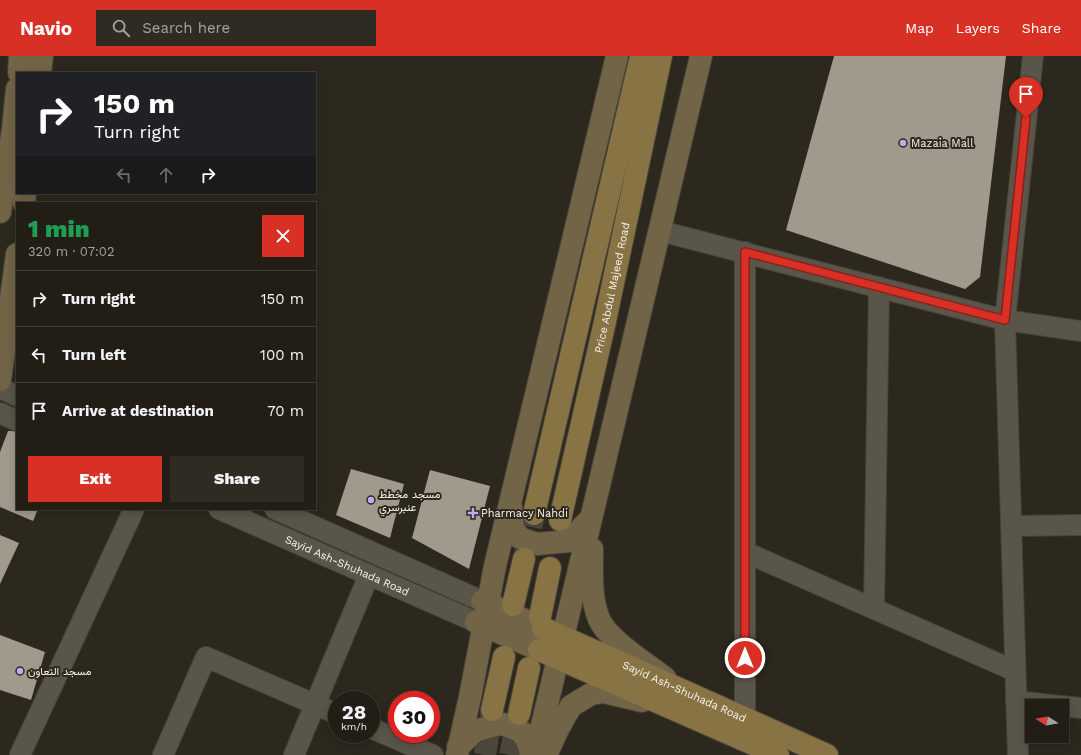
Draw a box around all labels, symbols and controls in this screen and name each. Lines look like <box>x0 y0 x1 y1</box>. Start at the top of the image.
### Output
search box <box>96 10 376 46</box>
text: Navio <box>20 17 72 40</box>
icon: search <box>110 17 132 39</box>
text: Search here <box>142 19 230 37</box>
text: Map <box>905 20 934 36</box>
text: Layers <box>956 20 1000 36</box>
text: Share <box>1022 20 1061 36</box>
pin <box>1009 77 1043 118</box>
icon: arrive <box>1015 83 1037 105</box>
text: 150 m <box>94 87 175 120</box>
icon: right <box>28 88 80 140</box>
text: Turn right <box>94 121 180 142</box>
place label: Mazaia Mall <box>911 137 974 150</box>
marker: Mazaia Mall <box>898 138 908 148</box>
icon: left <box>113 164 135 186</box>
icon: ahead <box>155 164 177 186</box>
icon: right <box>197 164 219 186</box>
text: 1 min <box>28 215 90 243</box>
button: close <box>262 215 304 257</box>
street label: Price Abdul Majeed Road <box>592 221 632 354</box>
text: 320 m · 07:02 <box>28 244 115 259</box>
icon: right <box>28 288 50 310</box>
text: Turn right <box>62 290 135 308</box>
text: 150 m <box>261 290 304 308</box>
icon: left <box>28 344 50 366</box>
text: Turn left <box>62 346 126 364</box>
text: 100 m <box>260 346 304 364</box>
icon: arrive <box>28 400 50 422</box>
text: Arrive at destination <box>62 402 214 420</box>
text: 70 m <box>267 402 304 420</box>
button: Exit <box>28 456 162 502</box>
button: Share <box>170 456 304 502</box>
place label: مسجد مخطط عنبرسري <box>379 488 441 517</box>
marker: مسجد مخطط عنبرسري <box>366 495 376 505</box>
place label: Pharmacy Nahdi <box>481 507 568 520</box>
marker: Pharmacy Nahdi <box>468 508 478 518</box>
street label: Sayid Ash-Shuhada Road <box>283 532 411 598</box>
position arrow <box>724 637 766 679</box>
street label: Sayid Ash-Shuhada Road <box>621 658 748 725</box>
place label: مسجد التعاون <box>28 665 92 678</box>
marker: مسجد التعاون <box>15 666 25 676</box>
speed limit sign: 30 <box>388 691 440 743</box>
north arrow <box>1025 699 1069 743</box>
map controls <box>1025 699 1069 743</box>
text: 28 <box>342 700 366 724</box>
text: km/h <box>341 721 367 732</box>

